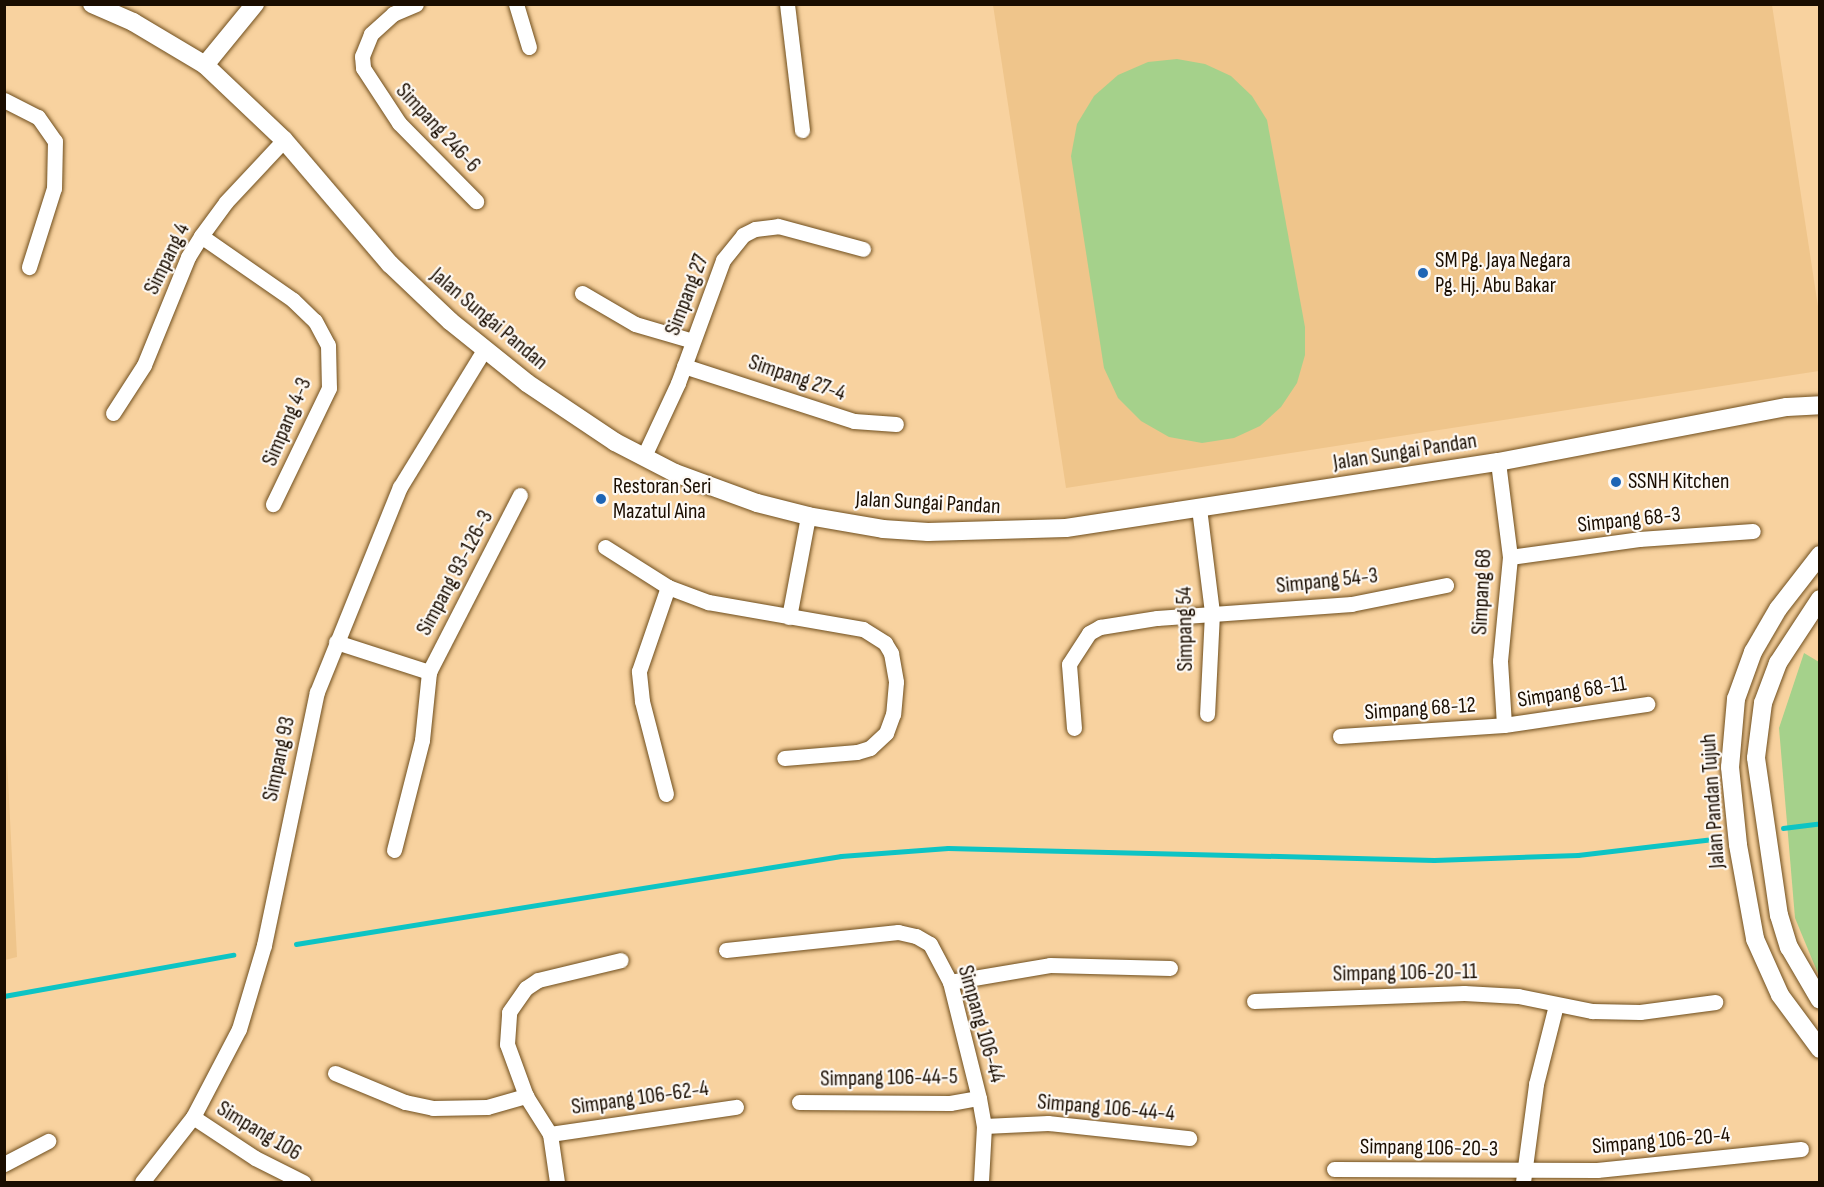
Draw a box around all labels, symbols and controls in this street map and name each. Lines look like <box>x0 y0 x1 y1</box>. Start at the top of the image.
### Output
street label: Simpang 246-6 <box>390 78 486 178</box>
street label: Simpang 4 <box>138 219 196 299</box>
place label: SM Pg. Jaya Negara Pg. Hj. Abu Bakar <box>1435 247 1571 298</box>
street label: Simpang 27 <box>659 251 715 339</box>
street label: Jalan Sungai Pandan <box>425 262 553 376</box>
marker: SM Pg. Jaya Negara Pg. Hj. Abu Bakar <box>1416 266 1430 280</box>
street label: Simpang 27-4 <box>745 349 849 407</box>
street label: Simpang 4-3 <box>257 374 317 470</box>
street label: Jalan Sungai Pandan <box>1331 428 1479 476</box>
place label: SSNH Kitchen <box>1628 469 1729 495</box>
place label: Restoran Seri Mazatul Aina <box>613 473 711 524</box>
marker: SSNH Kitchen <box>1609 475 1623 489</box>
street label: Jalan Sungai Pandan <box>855 486 1001 520</box>
marker: Restoran Seri Mazatul Aina <box>594 492 608 506</box>
street label: Simpang 68-3 <box>1576 501 1682 539</box>
street label: Simpang 93-126-3 <box>411 506 499 640</box>
street label: Simpang 68 <box>1467 548 1497 636</box>
street label: Simpang 54-3 <box>1275 563 1379 599</box>
street label: Simpang 54 <box>1171 586 1199 672</box>
street label: Simpang 68-11 <box>1516 670 1628 714</box>
street label: Simpang 68-12 <box>1364 692 1476 726</box>
street label: Simpang 93 <box>257 714 301 804</box>
street label: Jalan Pandan Tujuh <box>1695 733 1731 869</box>
street label: Simpang 106-20-11 <box>1333 959 1477 987</box>
street label: Simpang 106-44 <box>952 962 1010 1086</box>
street label: Simpang 106-44-5 <box>820 1064 958 1092</box>
street label: Simpang 106-62-4 <box>570 1075 710 1121</box>
street label: Simpang 106-44-4 <box>1036 1089 1176 1127</box>
street label: Simpang 106 <box>212 1095 306 1167</box>
street label: Simpang 106-20-4 <box>1591 1122 1731 1160</box>
street label: Simpang 106-20-3 <box>1360 1134 1498 1162</box>

